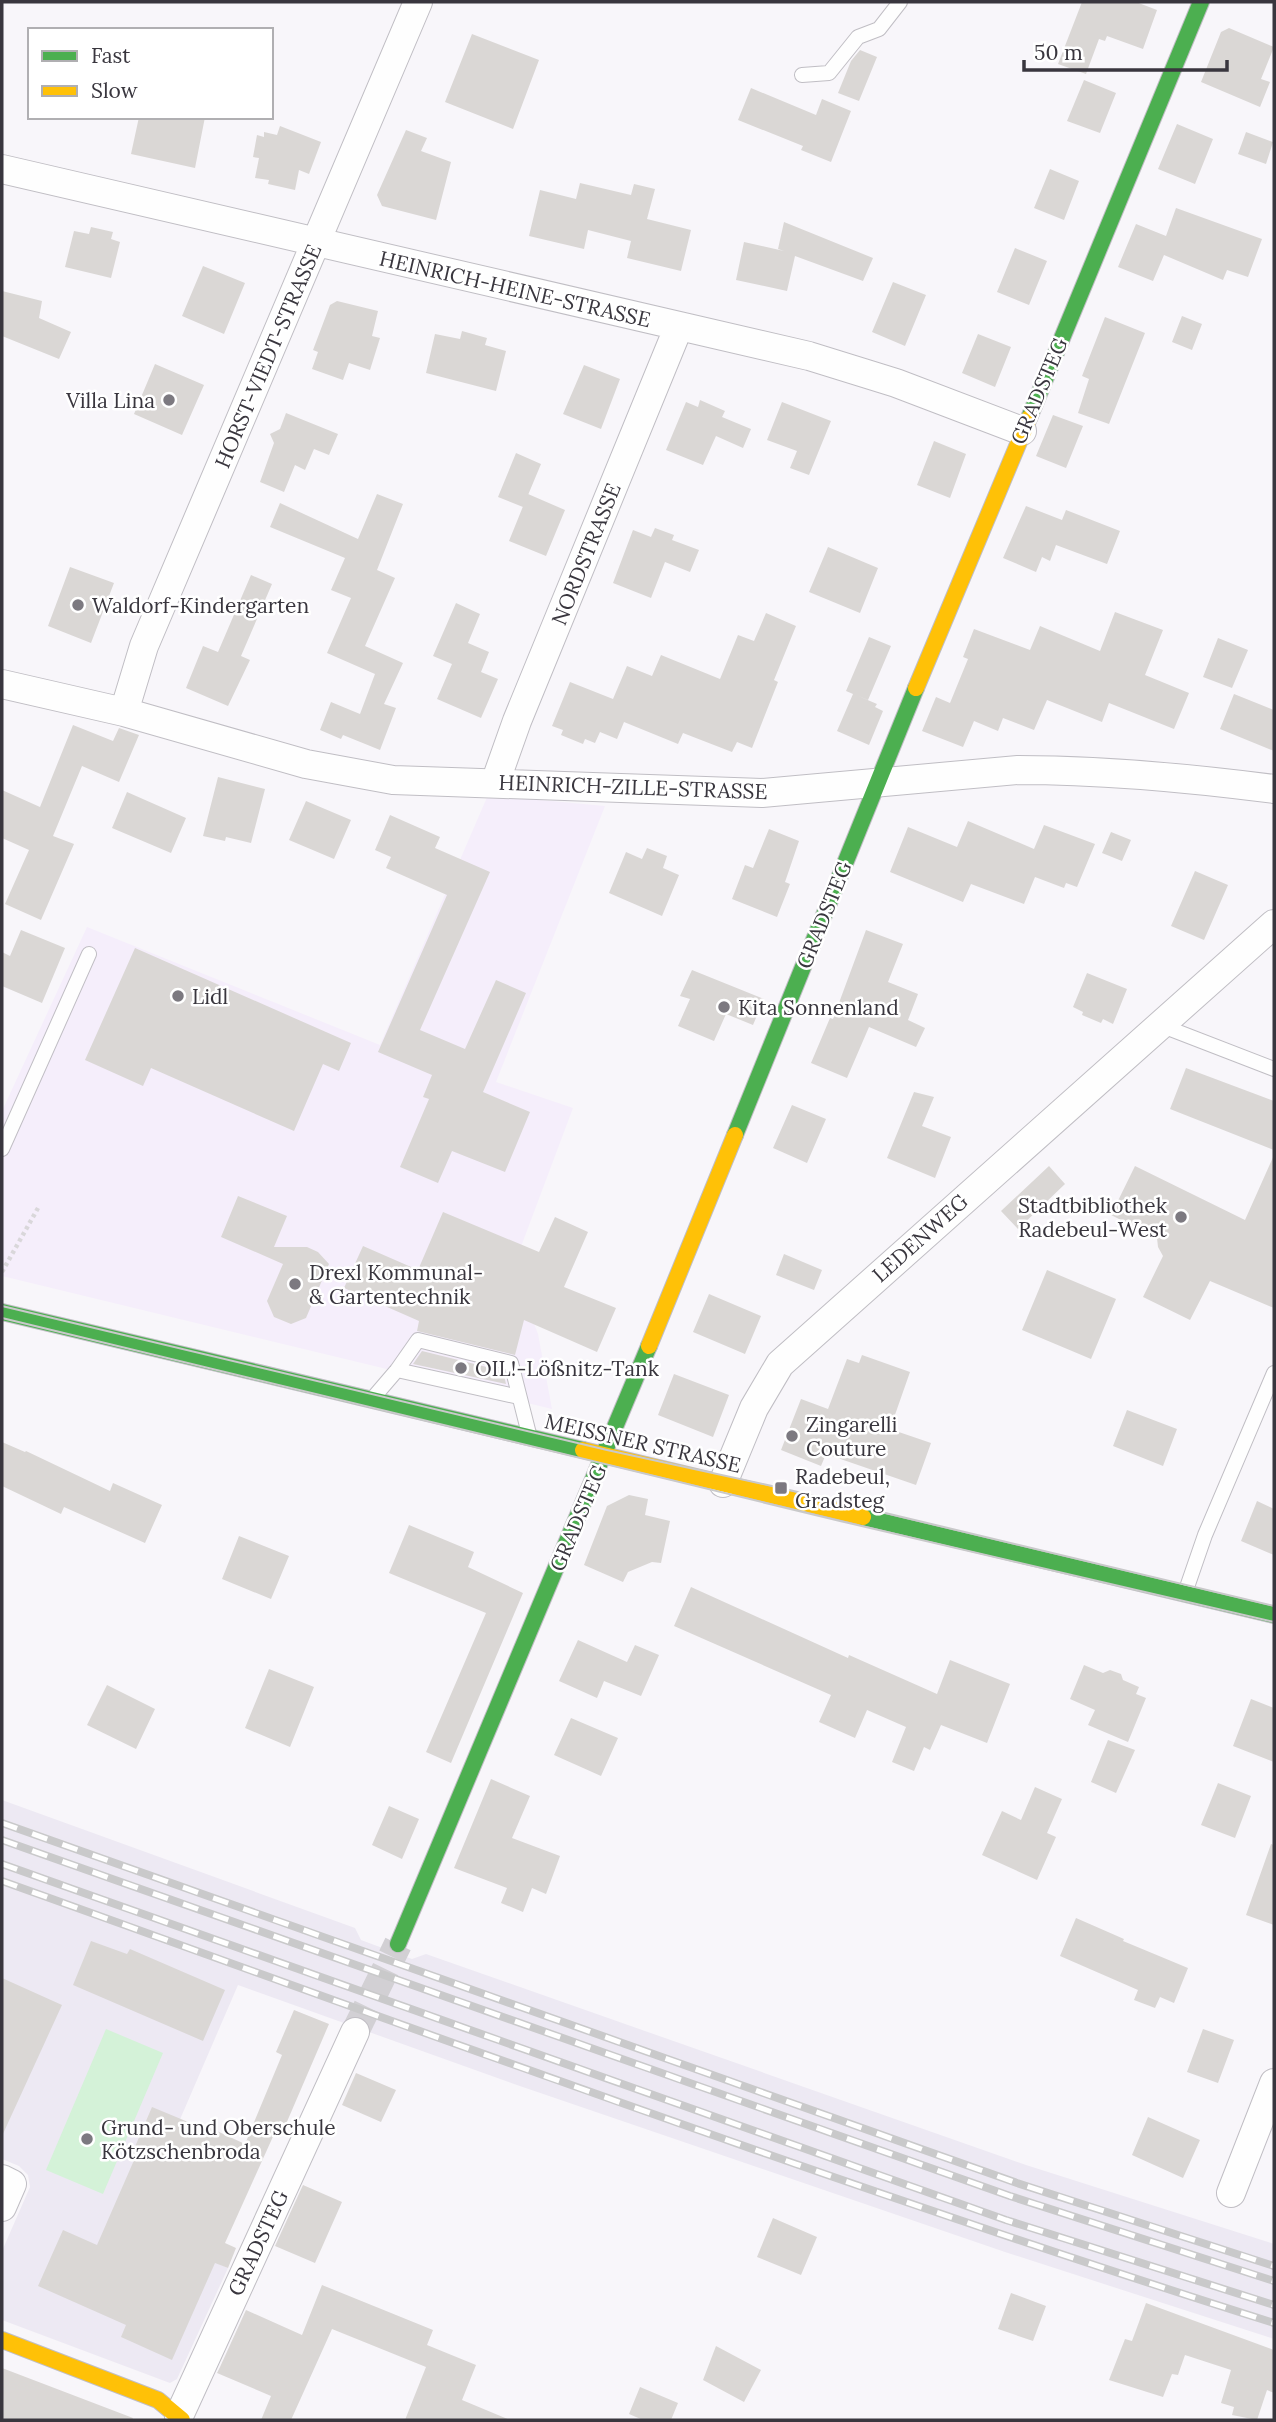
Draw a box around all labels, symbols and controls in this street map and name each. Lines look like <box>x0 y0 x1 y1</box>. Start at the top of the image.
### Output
legend <box>28 28 273 119</box>
scale bar <box>1024 28 1227 72</box>
text: 50 m <box>1034 39 1083 66</box>
text: Fast <box>91 42 131 69</box>
text: Slow <box>91 77 138 104</box>
street label: HORST-VIEDT-STRASSE <box>209 240 327 472</box>
street label: HEINRICH-HEINE-STRASSE <box>377 245 653 333</box>
street label: GRADSTEG <box>1004 334 1074 448</box>
place label: Villa Lina <box>65 387 155 414</box>
marker: Villa Lina <box>161 392 177 408</box>
street label: NORDSTRASSE <box>545 479 627 629</box>
place label: Waldorf-Kindergarten <box>92 592 309 619</box>
marker: Waldorf-Kindergarten <box>70 597 86 613</box>
street label: HEINRICH-ZILLE-STRASSE <box>498 769 768 805</box>
street label: GRADSTEG <box>790 857 858 973</box>
place label: Lidl <box>192 983 228 1010</box>
marker: Lidl <box>170 988 186 1004</box>
place label: Kita Sonnenland <box>738 994 899 1021</box>
marker: Kita Sonnenland <box>716 999 732 1015</box>
street label: LEDENWEG <box>867 1188 973 1288</box>
place label: Stadtbibliothek Radebeul-West <box>1018 1192 1168 1243</box>
marker: Stadtbibliothek Radebeul-West <box>1173 1209 1189 1225</box>
place label: Drexl Kommunal- & Gartentechnik <box>309 1259 483 1310</box>
marker: Drexl Kommunal- & Gartentechnik <box>287 1276 303 1292</box>
place label: OIL!-Lößnitz-Tank <box>475 1355 660 1382</box>
marker: OIL!-Lößnitz-Tank <box>453 1360 469 1376</box>
street label: MEISSNER STRASSE <box>542 1407 744 1479</box>
place label: Zingarelli Couture <box>806 1411 898 1462</box>
marker: Zingarelli Couture <box>784 1428 800 1444</box>
street label: GRADSTEG <box>543 1461 613 1575</box>
place label: Radebeul, Gradsteg <box>795 1463 890 1514</box>
marker: Radebeul, Gradsteg <box>773 1480 789 1496</box>
place label: Grund- und Oberschule Kötzschenbroda <box>101 2114 336 2165</box>
marker: Grund- und Oberschule Kötzschenbroda <box>79 2131 95 2147</box>
street label: GRADSTEG <box>222 2186 294 2300</box>

